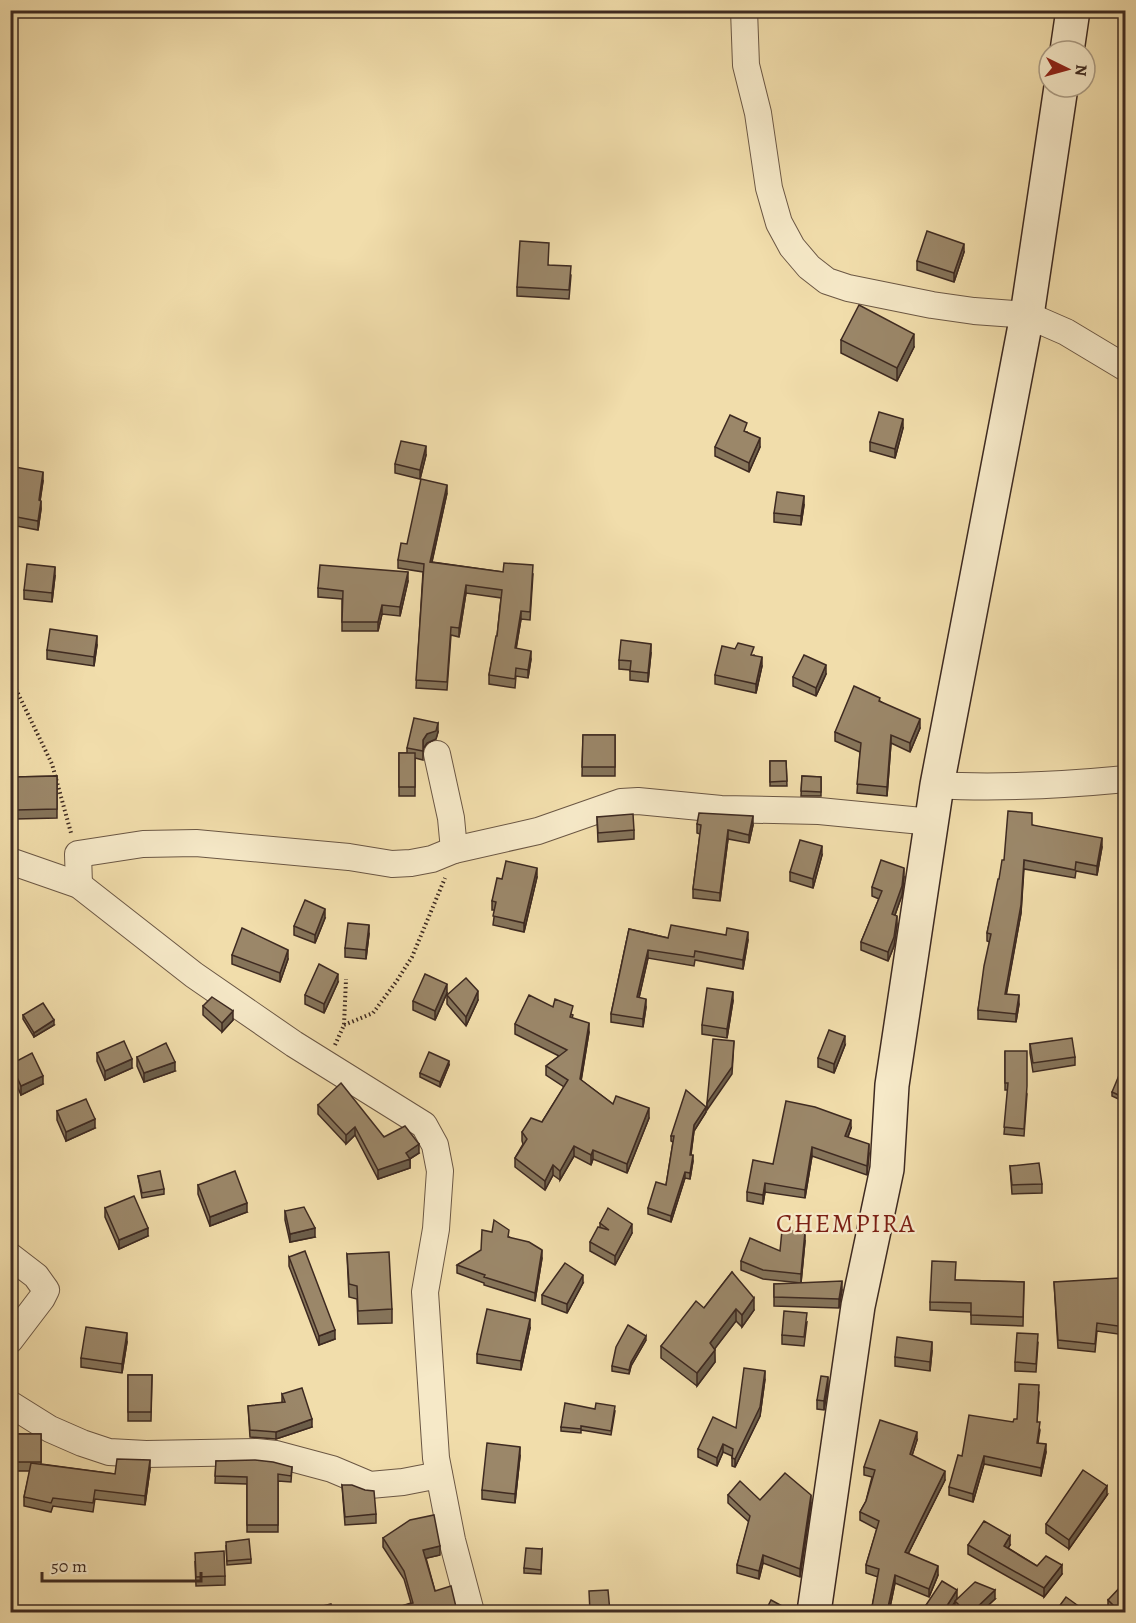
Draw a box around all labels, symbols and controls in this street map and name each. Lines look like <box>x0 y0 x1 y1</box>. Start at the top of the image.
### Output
north arrow <box>1037 39 1097 99</box>
text: N <box>1069 63 1092 77</box>
district label: CHEMPIRA <box>776 1206 916 1241</box>
scale bar <box>42 1545 201 1583</box>
text: 50 m <box>51 1554 87 1578</box>

